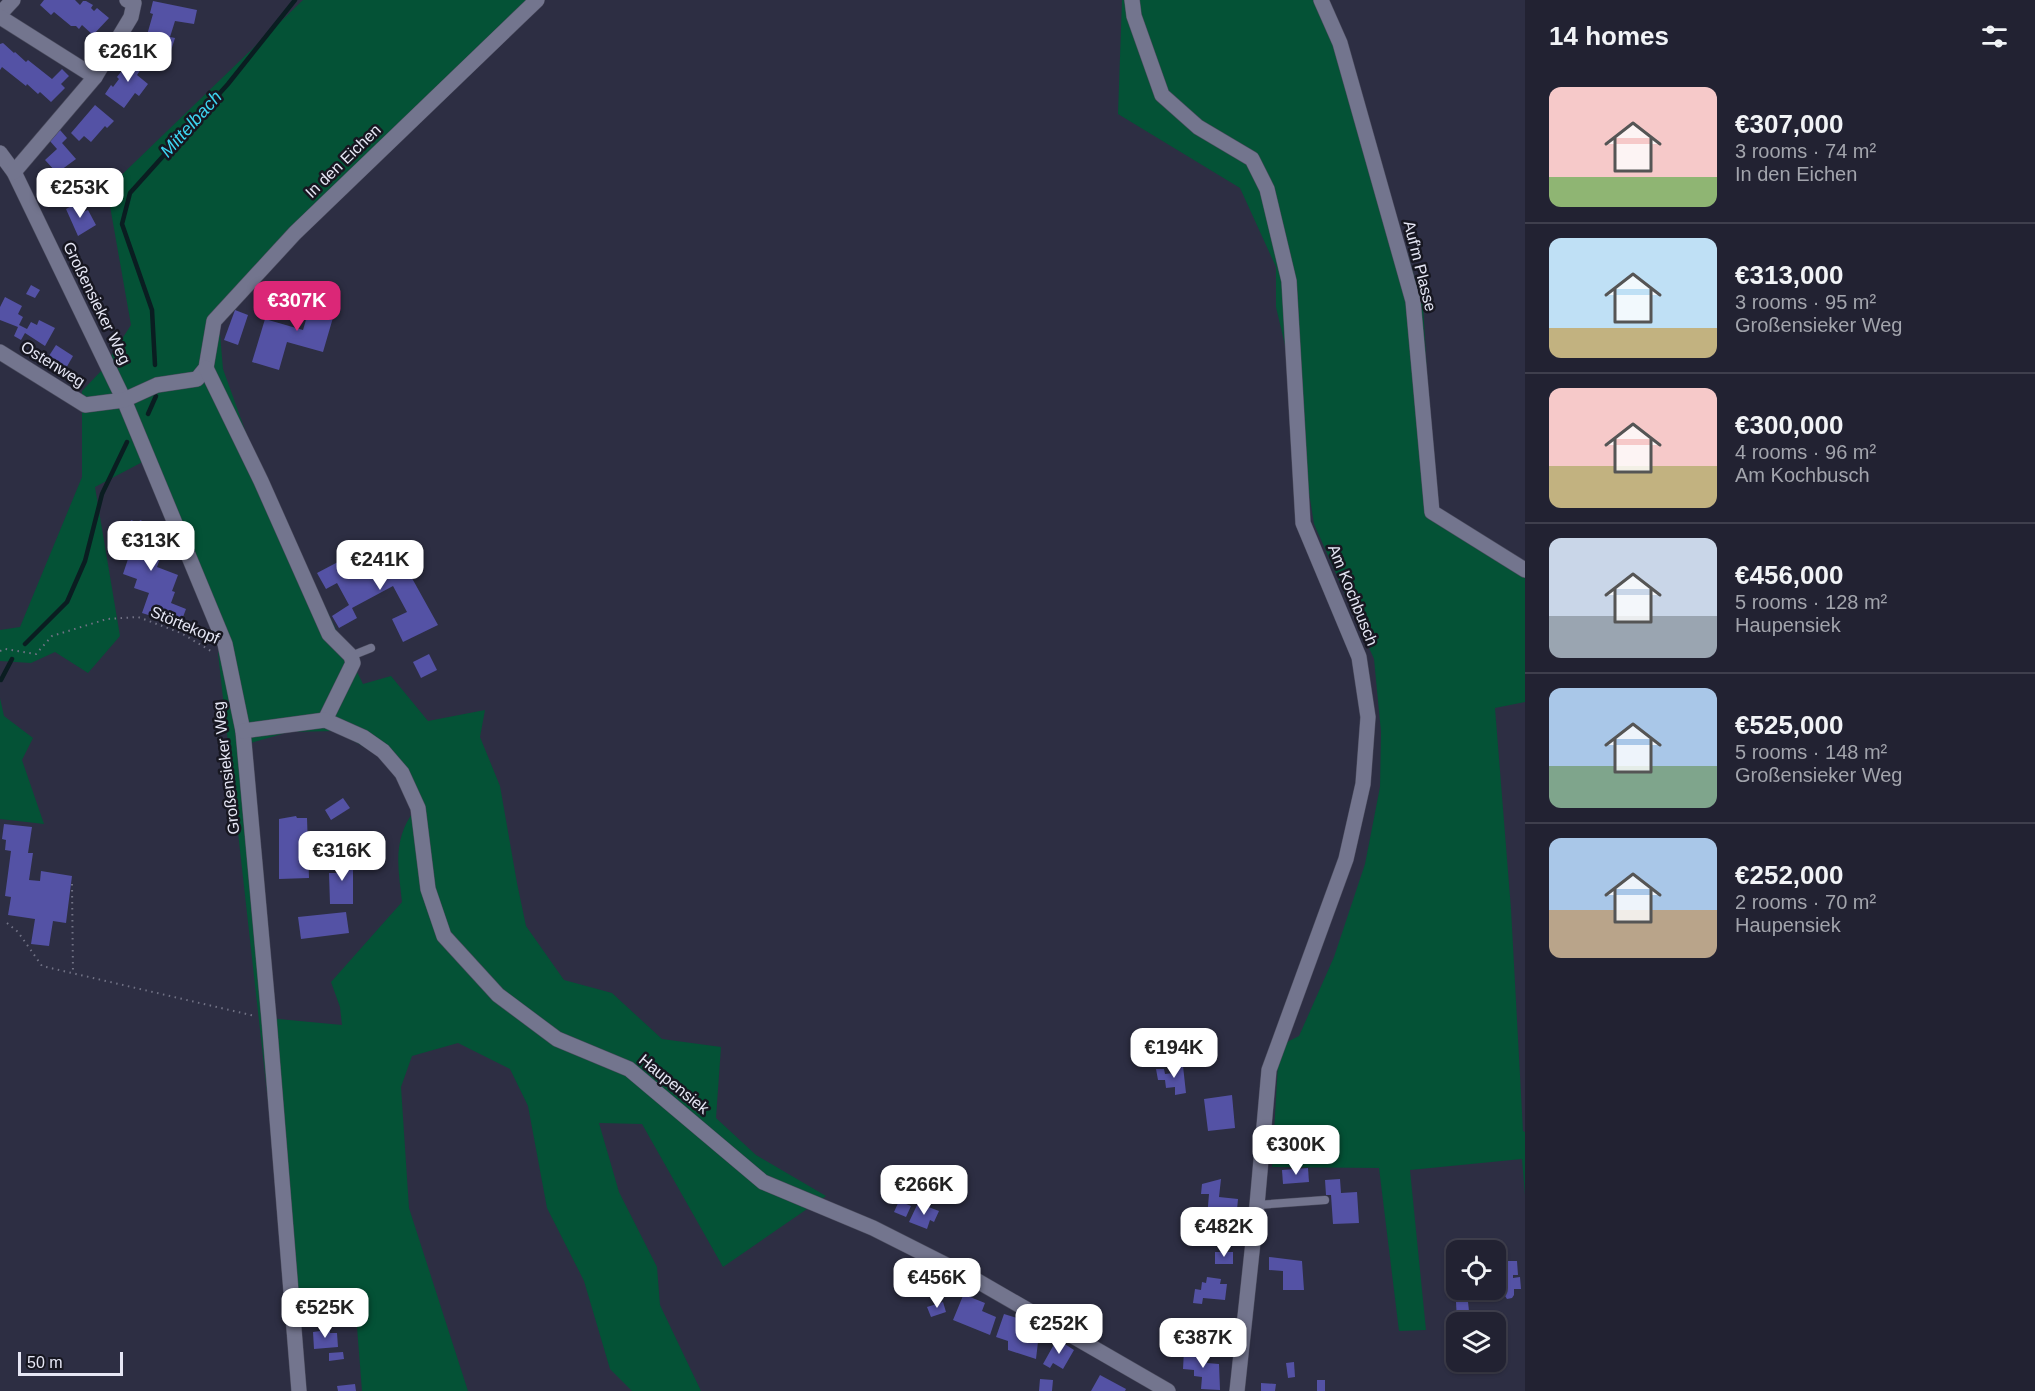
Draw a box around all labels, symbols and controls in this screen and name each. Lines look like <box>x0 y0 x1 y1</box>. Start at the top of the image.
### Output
icon: filters <box>1978 20 2011 53</box>
text: 14 homes <box>1549 21 1669 51</box>
pin: €261K <box>86 32 170 83</box>
text: €261K <box>99 40 157 62</box>
water label: Mittelbach <box>156 87 226 161</box>
text: €307,000 <box>1735 109 1843 139</box>
icon: home <box>1597 111 1669 183</box>
street label: In den Eichen <box>302 121 384 201</box>
text: 3 rooms · 74 m² <box>1735 140 1876 162</box>
text: In den Eichen <box>1735 163 1857 185</box>
pin: €253K <box>38 168 122 219</box>
text: €253K <box>51 176 109 198</box>
street label: Auf'm Plasse <box>1401 219 1440 313</box>
street label: Großensieker Weg <box>60 239 134 367</box>
text: €313,000 <box>1735 260 1843 290</box>
icon: home <box>1597 262 1669 334</box>
pin: €307K <box>255 281 339 332</box>
text: €307K <box>268 289 326 311</box>
text: 3 rooms · 95 m² <box>1735 291 1876 313</box>
text: Großensieker Weg <box>1735 314 1902 336</box>
street label: Ostenweg <box>18 338 88 390</box>
text: €300,000 <box>1735 410 1843 440</box>
icon: home <box>1597 412 1669 484</box>
text: 4 rooms · 96 m² <box>1735 441 1876 463</box>
text: Am Kochbusch <box>1735 464 1870 486</box>
pin: €313K <box>109 521 193 572</box>
text: €313K <box>122 529 180 551</box>
pin: €241K <box>338 540 422 591</box>
street label: Am Kochbusch <box>1325 542 1381 648</box>
text: €241K <box>351 548 409 570</box>
text: €456,000 <box>1735 560 1843 590</box>
icon: home <box>1597 562 1669 634</box>
text: 5 rooms · 128 m² <box>1735 591 1887 613</box>
street label: Störtekopf <box>148 603 222 647</box>
text: Haupensiek <box>1735 614 1841 636</box>
street label: Großensieker Weg <box>209 700 243 836</box>
text: €525,000 <box>1735 710 1843 740</box>
icon: home <box>1597 712 1669 784</box>
text: 5 rooms · 148 m² <box>1735 741 1887 763</box>
text: Großensieker Weg <box>1735 764 1902 786</box>
pin: €316K <box>300 831 384 882</box>
text: €316K <box>313 839 371 861</box>
text: €252,000 <box>1735 860 1843 890</box>
icon: home <box>1597 862 1669 934</box>
text: 2 rooms · 70 m² <box>1735 891 1876 913</box>
text: Haupensiek <box>1735 914 1841 936</box>
pin: €194K <box>1132 1028 1216 1079</box>
text: €194K <box>1145 1036 1203 1058</box>
street label: Haupensiek <box>636 1051 713 1118</box>
pin: €300K <box>1254 1125 1338 1176</box>
text: €300K <box>1267 1133 1325 1155</box>
pin: €266K <box>882 1165 966 1216</box>
text: €266K <box>895 1173 953 1195</box>
pin: €482K <box>1182 1207 1266 1258</box>
text: €482K <box>1195 1215 1253 1237</box>
map controls <box>1446 1240 1506 1372</box>
button: locate <box>1446 1240 1506 1300</box>
pin: €456K <box>895 1258 979 1309</box>
text: €456K <box>908 1266 966 1288</box>
pin: €525K <box>283 1288 367 1339</box>
text: €525K <box>296 1296 354 1318</box>
pin: €252K <box>1017 1304 1101 1355</box>
text: €252K <box>1030 1312 1088 1334</box>
button: layers <box>1446 1312 1506 1372</box>
pin: €387K <box>1161 1318 1245 1369</box>
text: €387K <box>1174 1326 1232 1348</box>
scale bar <box>18 1349 123 1376</box>
text: 50 m <box>27 1354 63 1371</box>

